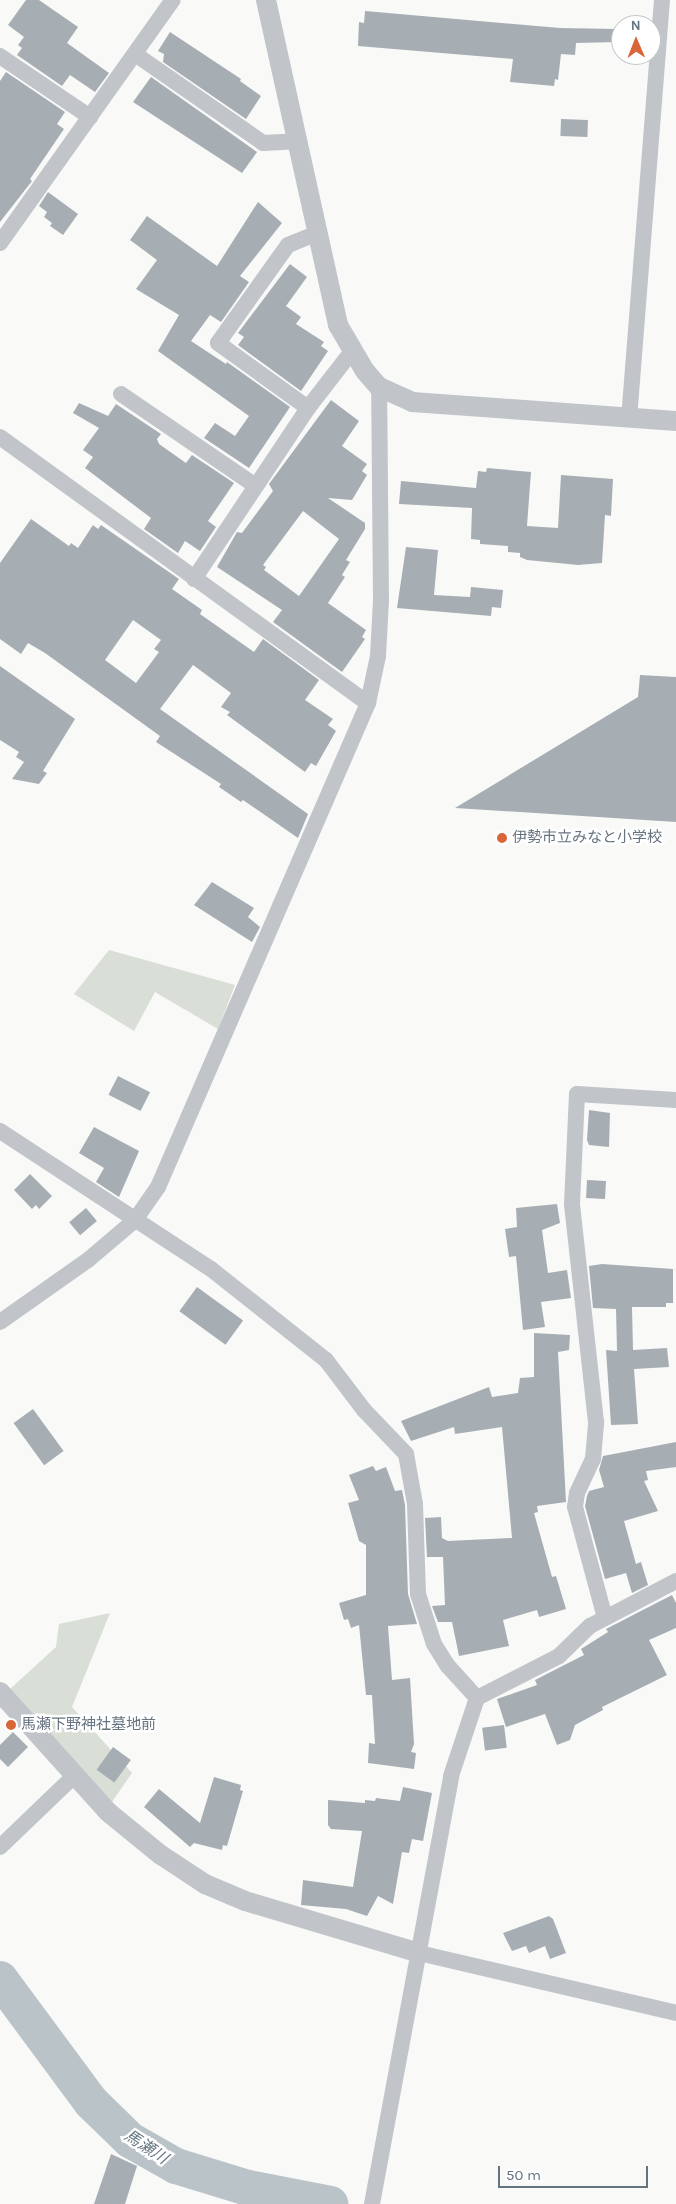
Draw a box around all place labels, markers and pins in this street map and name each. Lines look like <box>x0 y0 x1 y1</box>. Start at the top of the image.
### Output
place label: 伊勢市立みなと小学校 <box>512 829 662 847</box>
marker: 伊勢市立みなと小学校 <box>496 832 508 844</box>
place label: 馬瀬下野神社墓地前 <box>21 1716 156 1734</box>
marker: 馬瀬下野神社墓地前 <box>5 1719 17 1731</box>

